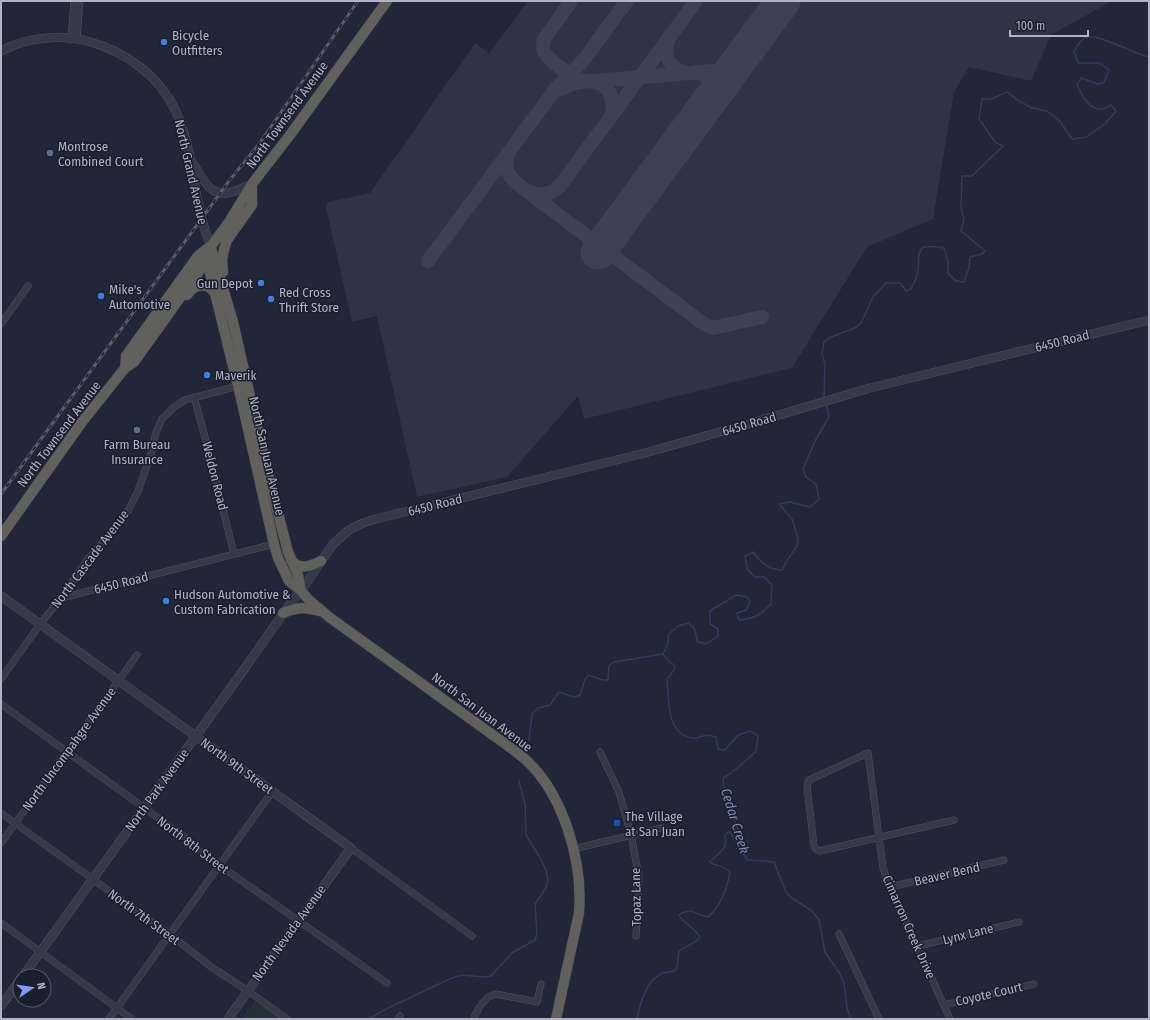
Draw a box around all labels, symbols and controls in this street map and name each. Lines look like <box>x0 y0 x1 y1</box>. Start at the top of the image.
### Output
scale bar <box>1010 12 1088 38</box>
text: 100 m <box>1016 19 1045 33</box>
place label: Bicycle Outfitters <box>172 28 223 58</box>
marker: Bicycle Outfitters <box>159 37 169 47</box>
street label: North Townsend Avenue <box>243 58 331 172</box>
street label: North Grand Avenue <box>172 118 210 226</box>
place label: Montrose Combined Court <box>58 139 144 169</box>
marker: Montrose Combined Court <box>45 148 55 158</box>
place label: Gun Depot <box>197 276 254 291</box>
marker: Gun Depot <box>256 278 266 288</box>
place label: Mike's Automotive <box>109 282 170 312</box>
place label: Red Cross Thrift Store <box>279 285 339 315</box>
marker: Mike's Automotive <box>96 291 106 301</box>
marker: Red Cross Thrift Store <box>266 294 276 304</box>
street label: 6450 Road <box>1033 327 1091 355</box>
place label: Maverik <box>215 368 257 383</box>
marker: Maverik <box>202 370 212 380</box>
street label: North Townsend Avenue <box>14 378 104 490</box>
street label: North San Juan Avenue <box>246 395 288 517</box>
street label: 6450 Road <box>720 409 778 439</box>
marker: Farm Bureau Insurance <box>132 425 142 435</box>
place label: Farm Bureau Insurance <box>104 437 170 467</box>
street label: Weldon Road <box>199 440 231 512</box>
street label: 6450 Road <box>406 491 464 519</box>
street label: North Cascade Avenue <box>48 507 132 611</box>
street label: 6450 Road <box>92 569 150 597</box>
place label: Hudson Automotive & Custom Fabrication <box>174 587 291 617</box>
marker: Hudson Automotive & Custom Fabrication <box>161 596 171 606</box>
street label: North San Juan Avenue <box>429 669 535 755</box>
street label: North Uncompahgre Avenue <box>19 684 119 814</box>
street label: North 9th Street <box>198 735 277 798</box>
street label: North Park Avenue <box>122 746 192 834</box>
water label: Cedar Creek <box>717 786 753 856</box>
place label: The Village at San Juan <box>625 809 685 839</box>
street label: North 8th Street <box>154 813 232 877</box>
marker: The Village at San Juan <box>612 818 622 828</box>
street label: Beaver Bend <box>913 859 981 889</box>
street label: Topaz Lane <box>628 867 644 927</box>
street label: Cimarron Creek Drive <box>879 873 939 981</box>
street label: North Nevada Avenue <box>249 882 329 984</box>
street label: North 7th Street <box>105 886 183 948</box>
street label: Lynx Lane <box>941 920 995 948</box>
north arrow <box>12 968 52 1008</box>
street label: Coyote Court <box>954 979 1025 1009</box>
text: N <box>34 981 48 991</box>

